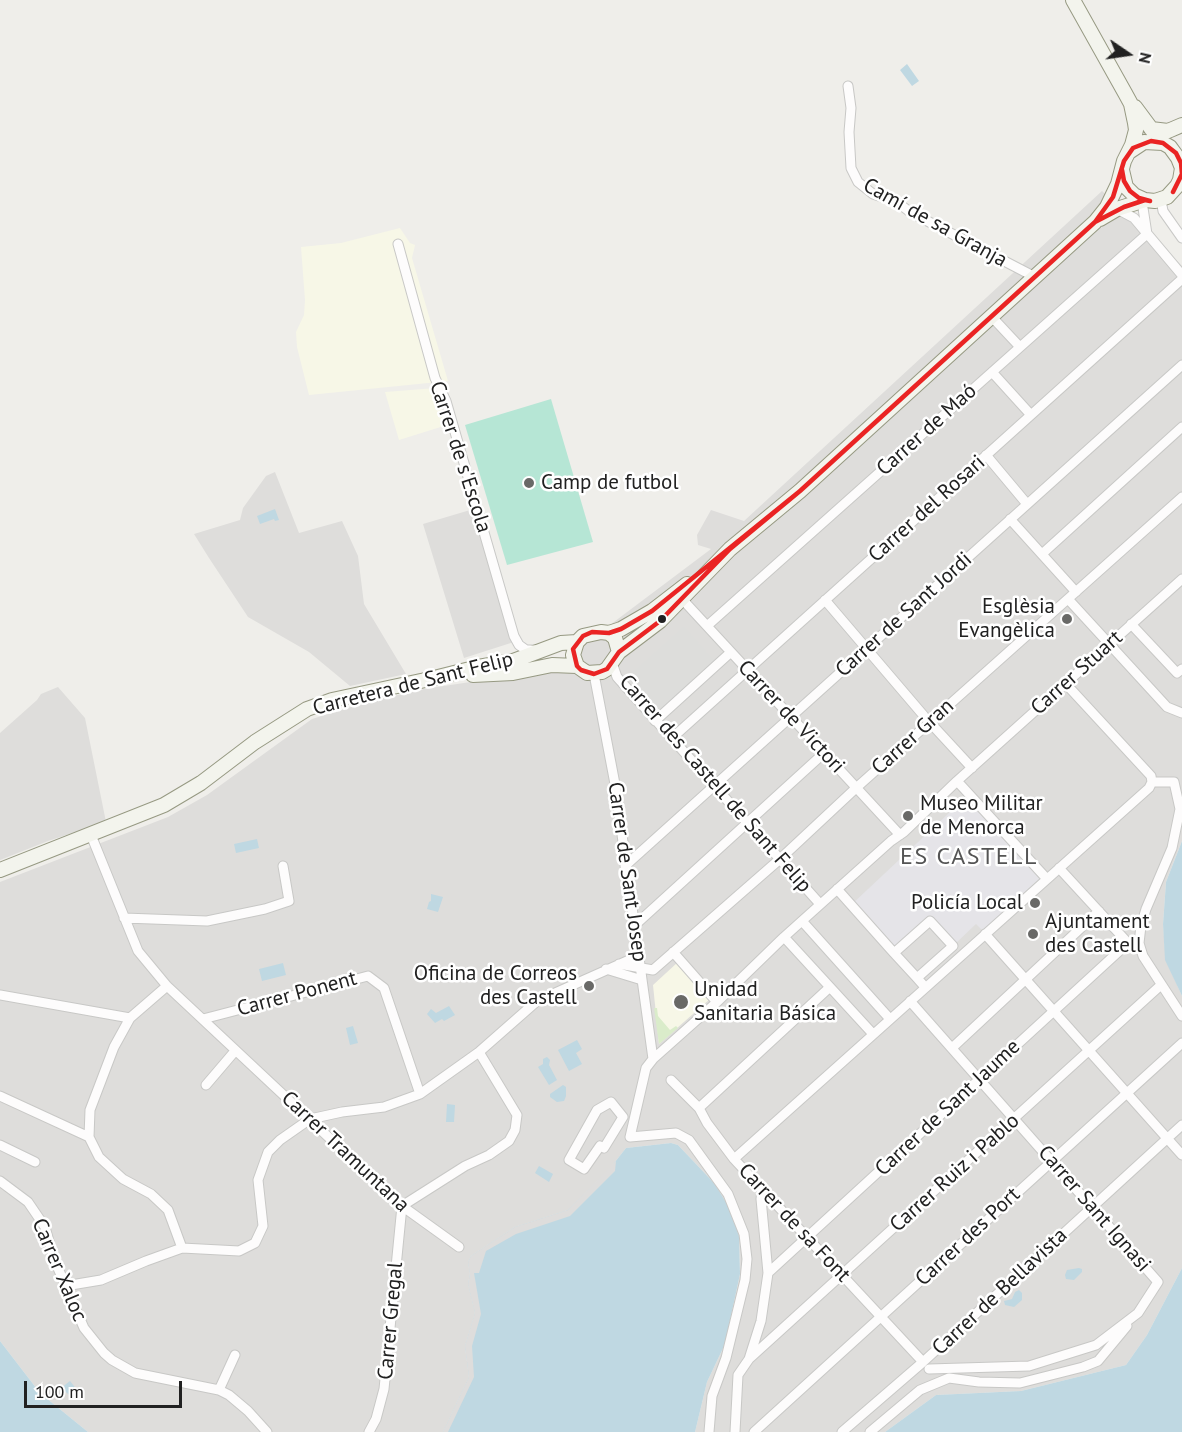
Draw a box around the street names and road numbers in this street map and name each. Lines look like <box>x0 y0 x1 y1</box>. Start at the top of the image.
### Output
street label: Camí de sa Granja <box>859 173 1011 273</box>
street label: Carrer de s'Escola <box>424 378 496 536</box>
street label: Carrer de Maó <box>872 379 982 481</box>
street label: Carrer del Rosari <box>863 450 991 568</box>
street label: Carrer de Sant Jordi <box>831 547 977 683</box>
street label: Carrer Stuart <box>1026 625 1128 721</box>
street label: Carretera de Sant Felip <box>310 647 516 721</box>
street label: Carrer de Victori <box>732 655 850 779</box>
street label: Carrer des Castell de Sant Felip <box>613 670 817 898</box>
street label: Carrer Gran <box>867 694 959 780</box>
street label: Carrer de Sant Josep <box>602 780 652 964</box>
street label: Carrer Ponent <box>234 966 360 1022</box>
street label: Carrer de Sant Jaume <box>870 1034 1026 1182</box>
street label: Carrer Tramuntana <box>276 1086 414 1218</box>
street label: Carrer Ruiz i Pablo <box>885 1108 1025 1238</box>
street label: Carrer Sant Ignasi <box>1032 1141 1156 1277</box>
street label: Carrer de sa Font <box>733 1158 855 1288</box>
street label: Carrer des Port <box>911 1182 1025 1292</box>
street label: Carrer Xaloc <box>26 1215 92 1325</box>
street label: Carrer de Bellavista <box>927 1223 1073 1361</box>
street label: Carrer Gregal <box>373 1261 409 1381</box>

